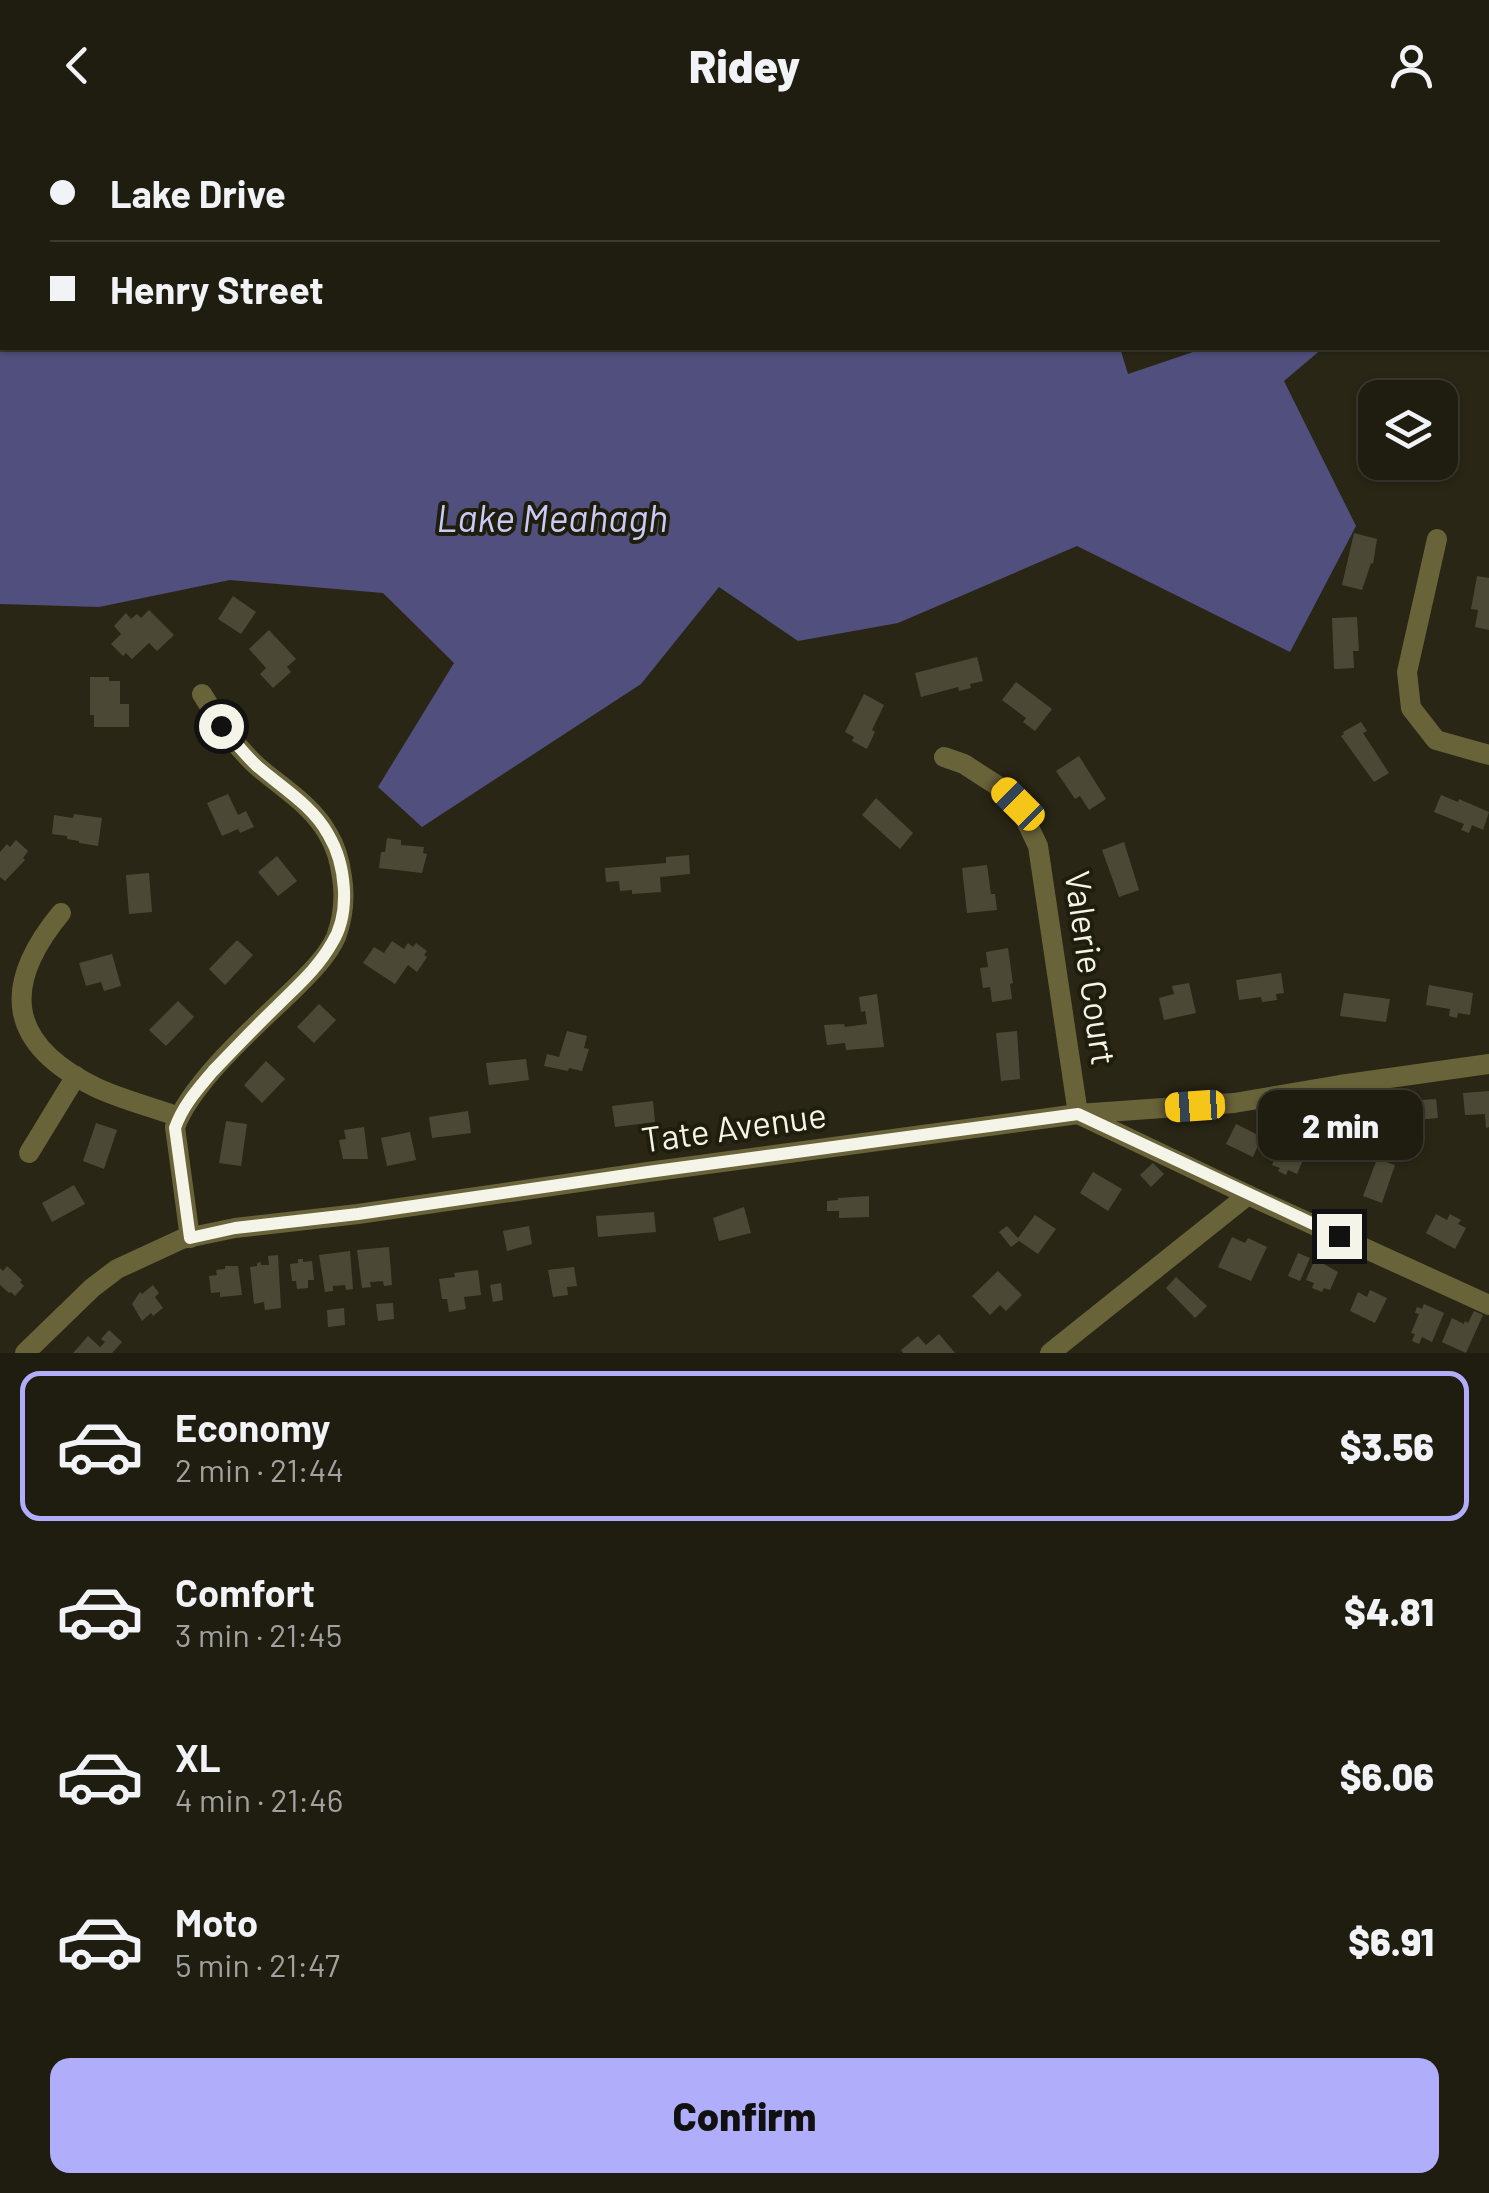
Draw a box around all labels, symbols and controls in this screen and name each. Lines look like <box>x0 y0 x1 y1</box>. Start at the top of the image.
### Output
icon: back <box>50 38 105 93</box>
text: Ridey <box>689 38 800 92</box>
icon: person <box>1384 38 1439 93</box>
text: Lake Drive <box>110 170 286 216</box>
text: Henry Street <box>110 266 324 312</box>
map controls <box>1358 380 1458 480</box>
button: layers <box>1358 380 1458 480</box>
water label: Lake Meahagh <box>436 494 668 540</box>
route start <box>199 704 244 749</box>
car <box>986 772 1050 836</box>
street label: Valerie Court <box>1058 868 1126 1068</box>
car <box>1164 1089 1226 1123</box>
callout: 2 min <box>1256 1091 1422 1161</box>
street label: Tate Avenue <box>639 1092 829 1160</box>
text: 2 min <box>1302 1106 1379 1144</box>
route end <box>1317 1214 1362 1259</box>
icon: car <box>55 1401 145 1491</box>
text: Economy <box>175 1404 330 1450</box>
text: $3.56 <box>1340 1423 1434 1469</box>
text: 2 min · 21:44 <box>175 1450 344 1488</box>
icon: car <box>55 1566 145 1656</box>
text: Comfort <box>175 1569 315 1615</box>
text: $4.81 <box>1344 1588 1434 1634</box>
text: 3 min · 21:45 <box>175 1615 342 1653</box>
icon: car <box>55 1731 145 1821</box>
text: XL <box>175 1734 221 1780</box>
text: $6.06 <box>1340 1753 1434 1799</box>
text: 4 min · 21:46 <box>175 1780 343 1818</box>
icon: car <box>55 1896 145 1986</box>
text: Moto <box>175 1899 258 1945</box>
text: $6.91 <box>1348 1918 1434 1964</box>
text: 5 min · 21:47 <box>175 1945 340 1983</box>
button: Confirm <box>50 2058 1439 2173</box>

